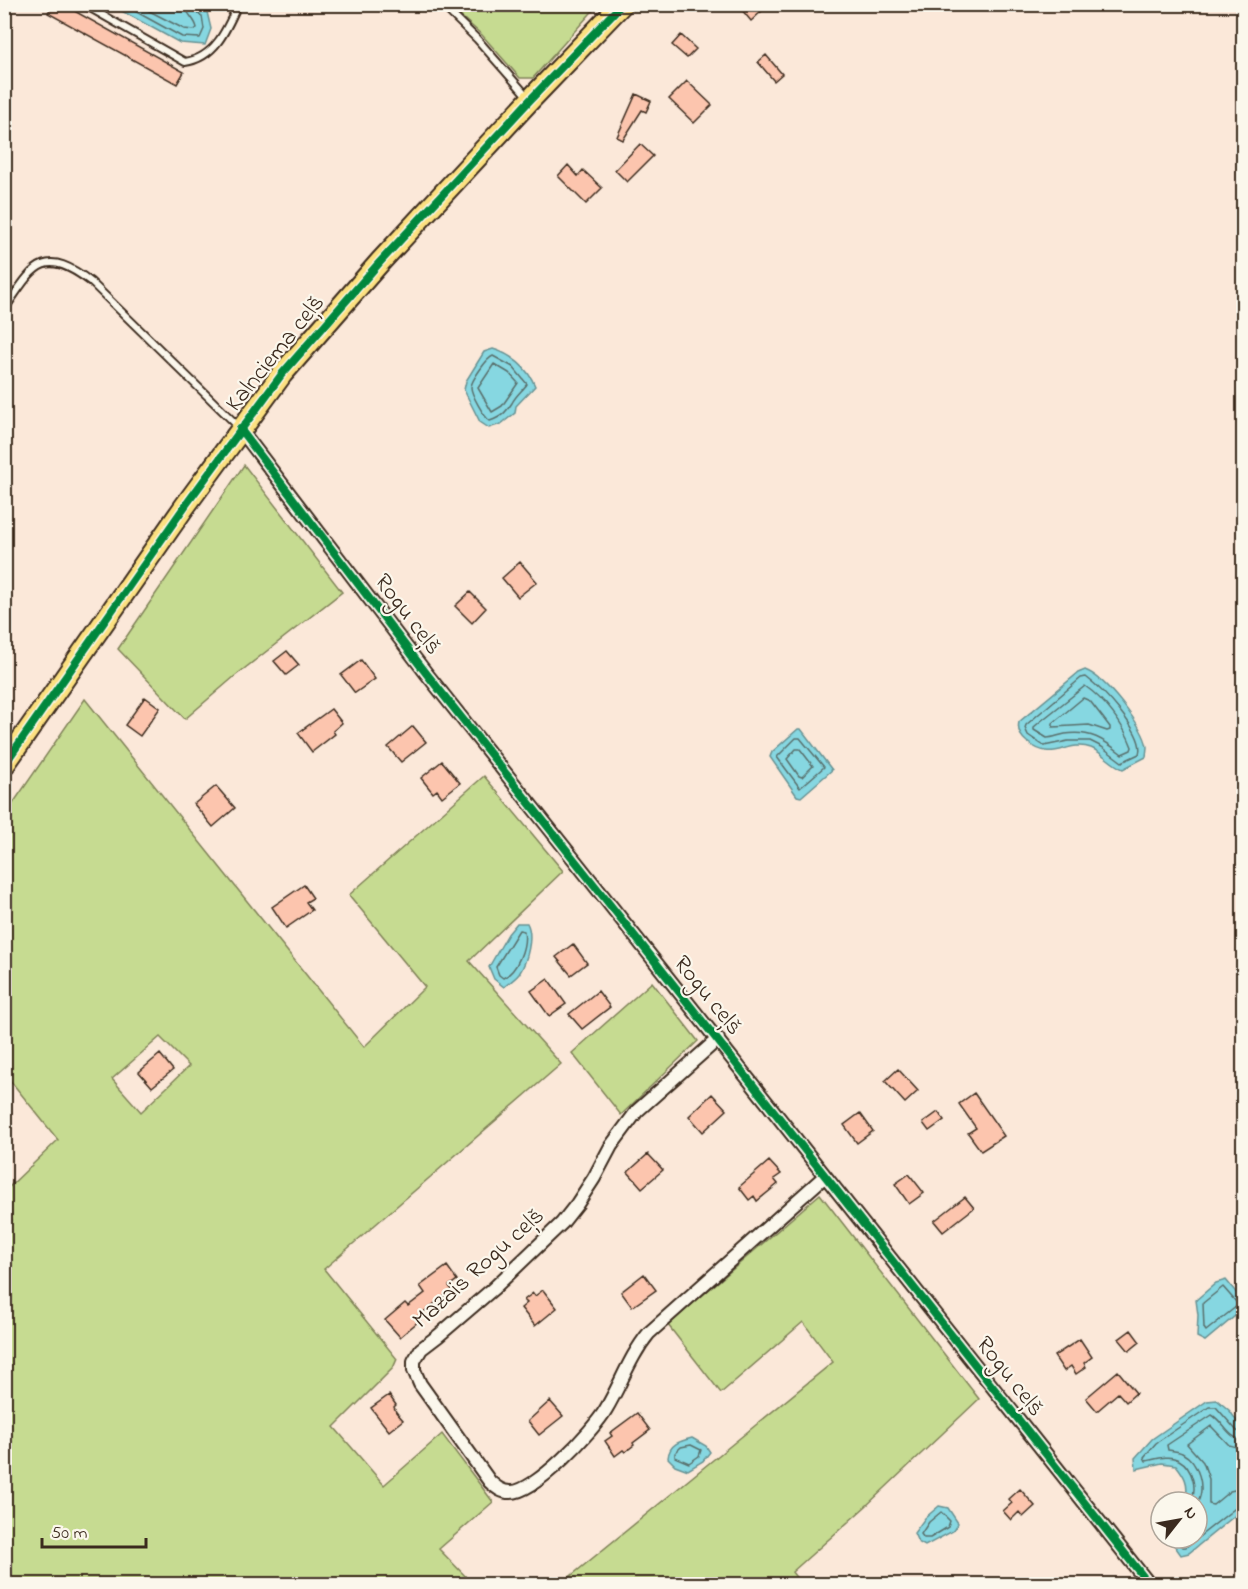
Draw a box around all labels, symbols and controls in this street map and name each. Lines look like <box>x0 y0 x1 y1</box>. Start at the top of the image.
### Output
street label: Kalnciema ceļš <box>218 288 334 420</box>
street label: Rogu ceļš <box>365 567 449 663</box>
street label: Rogu ceļš <box>664 949 750 1043</box>
street label: Mazais Rogu ceļš <box>405 1200 553 1338</box>
street label: Rogu ceļš <box>966 1329 1052 1425</box>
north arrow <box>1149 1490 1209 1550</box>
text: N <box>1177 1502 1203 1524</box>
scale bar <box>42 1511 146 1549</box>
text: 50 m <box>51 1521 88 1547</box>

